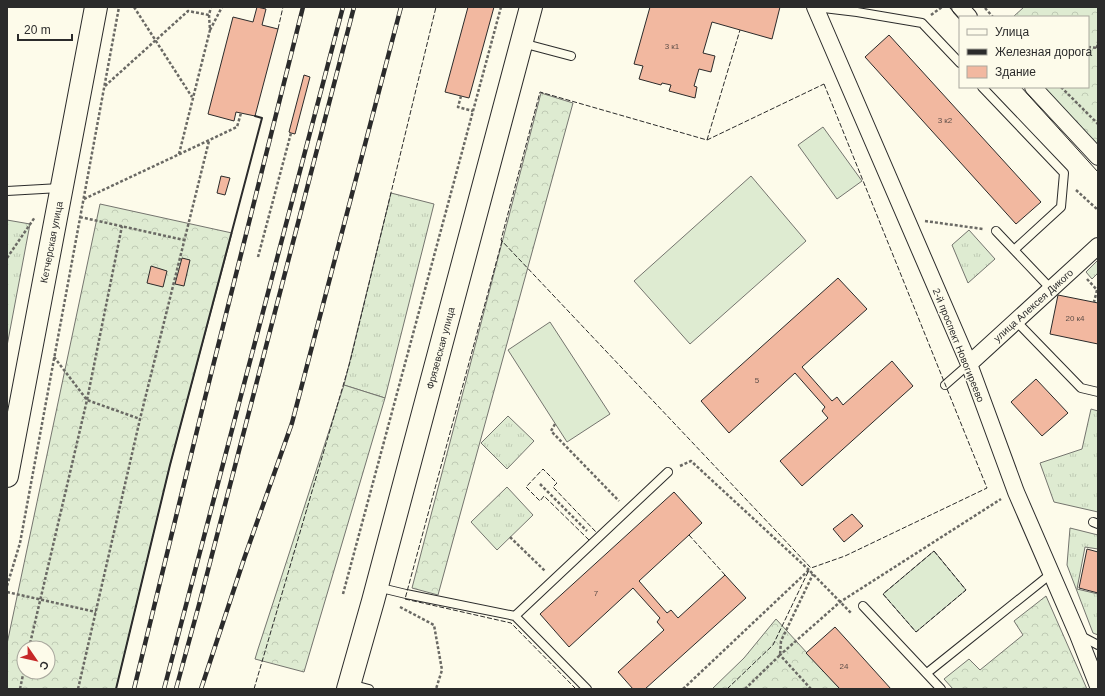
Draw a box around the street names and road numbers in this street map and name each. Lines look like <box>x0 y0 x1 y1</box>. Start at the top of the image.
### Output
street label: Кетчерская улица <box>38 200 65 284</box>
street label: улица Алексея Дикого <box>991 267 1076 344</box>
street label: 2-й проспект Новогиреево <box>931 287 987 404</box>
street label: Фрязевская улица <box>424 305 457 390</box>

